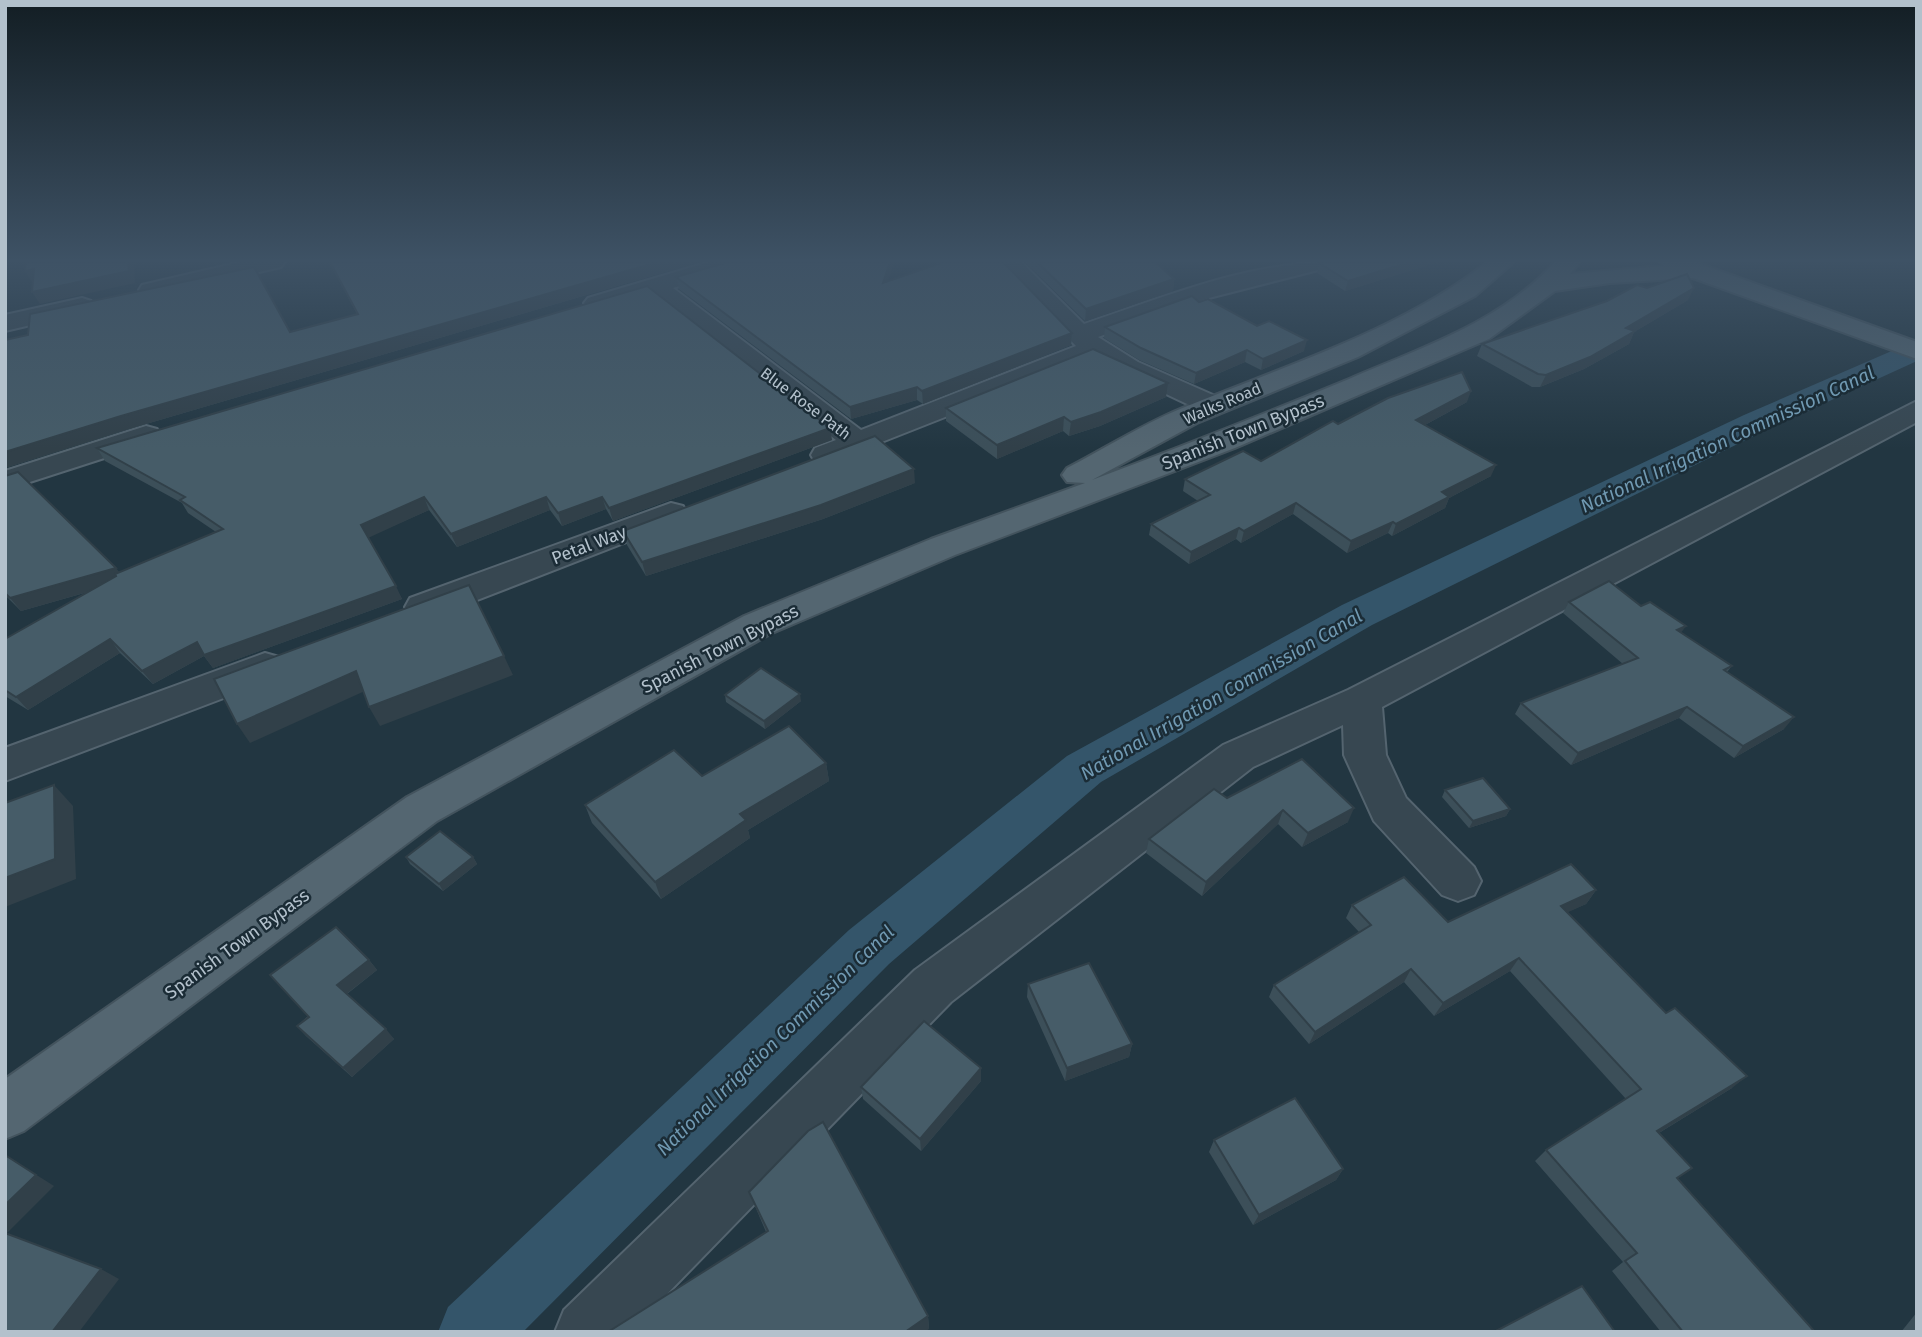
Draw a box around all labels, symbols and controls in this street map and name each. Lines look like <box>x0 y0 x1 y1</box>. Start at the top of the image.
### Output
water label: National Irrigation Commission Canal <box>1577 361 1878 518</box>
street label: Blue Rose Path <box>757 363 855 444</box>
street label: Walks Road <box>1180 379 1264 428</box>
street label: Spanish Town Bypass <box>1159 389 1327 475</box>
street label: Petal Way <box>548 521 630 569</box>
street label: Spanish Town Bypass <box>638 600 802 698</box>
water label: National Irrigation Commission Canal <box>1076 604 1366 785</box>
street label: Spanish Town Bypass <box>161 884 313 1004</box>
water label: National Irrigation Commission Canal <box>652 920 899 1160</box>

